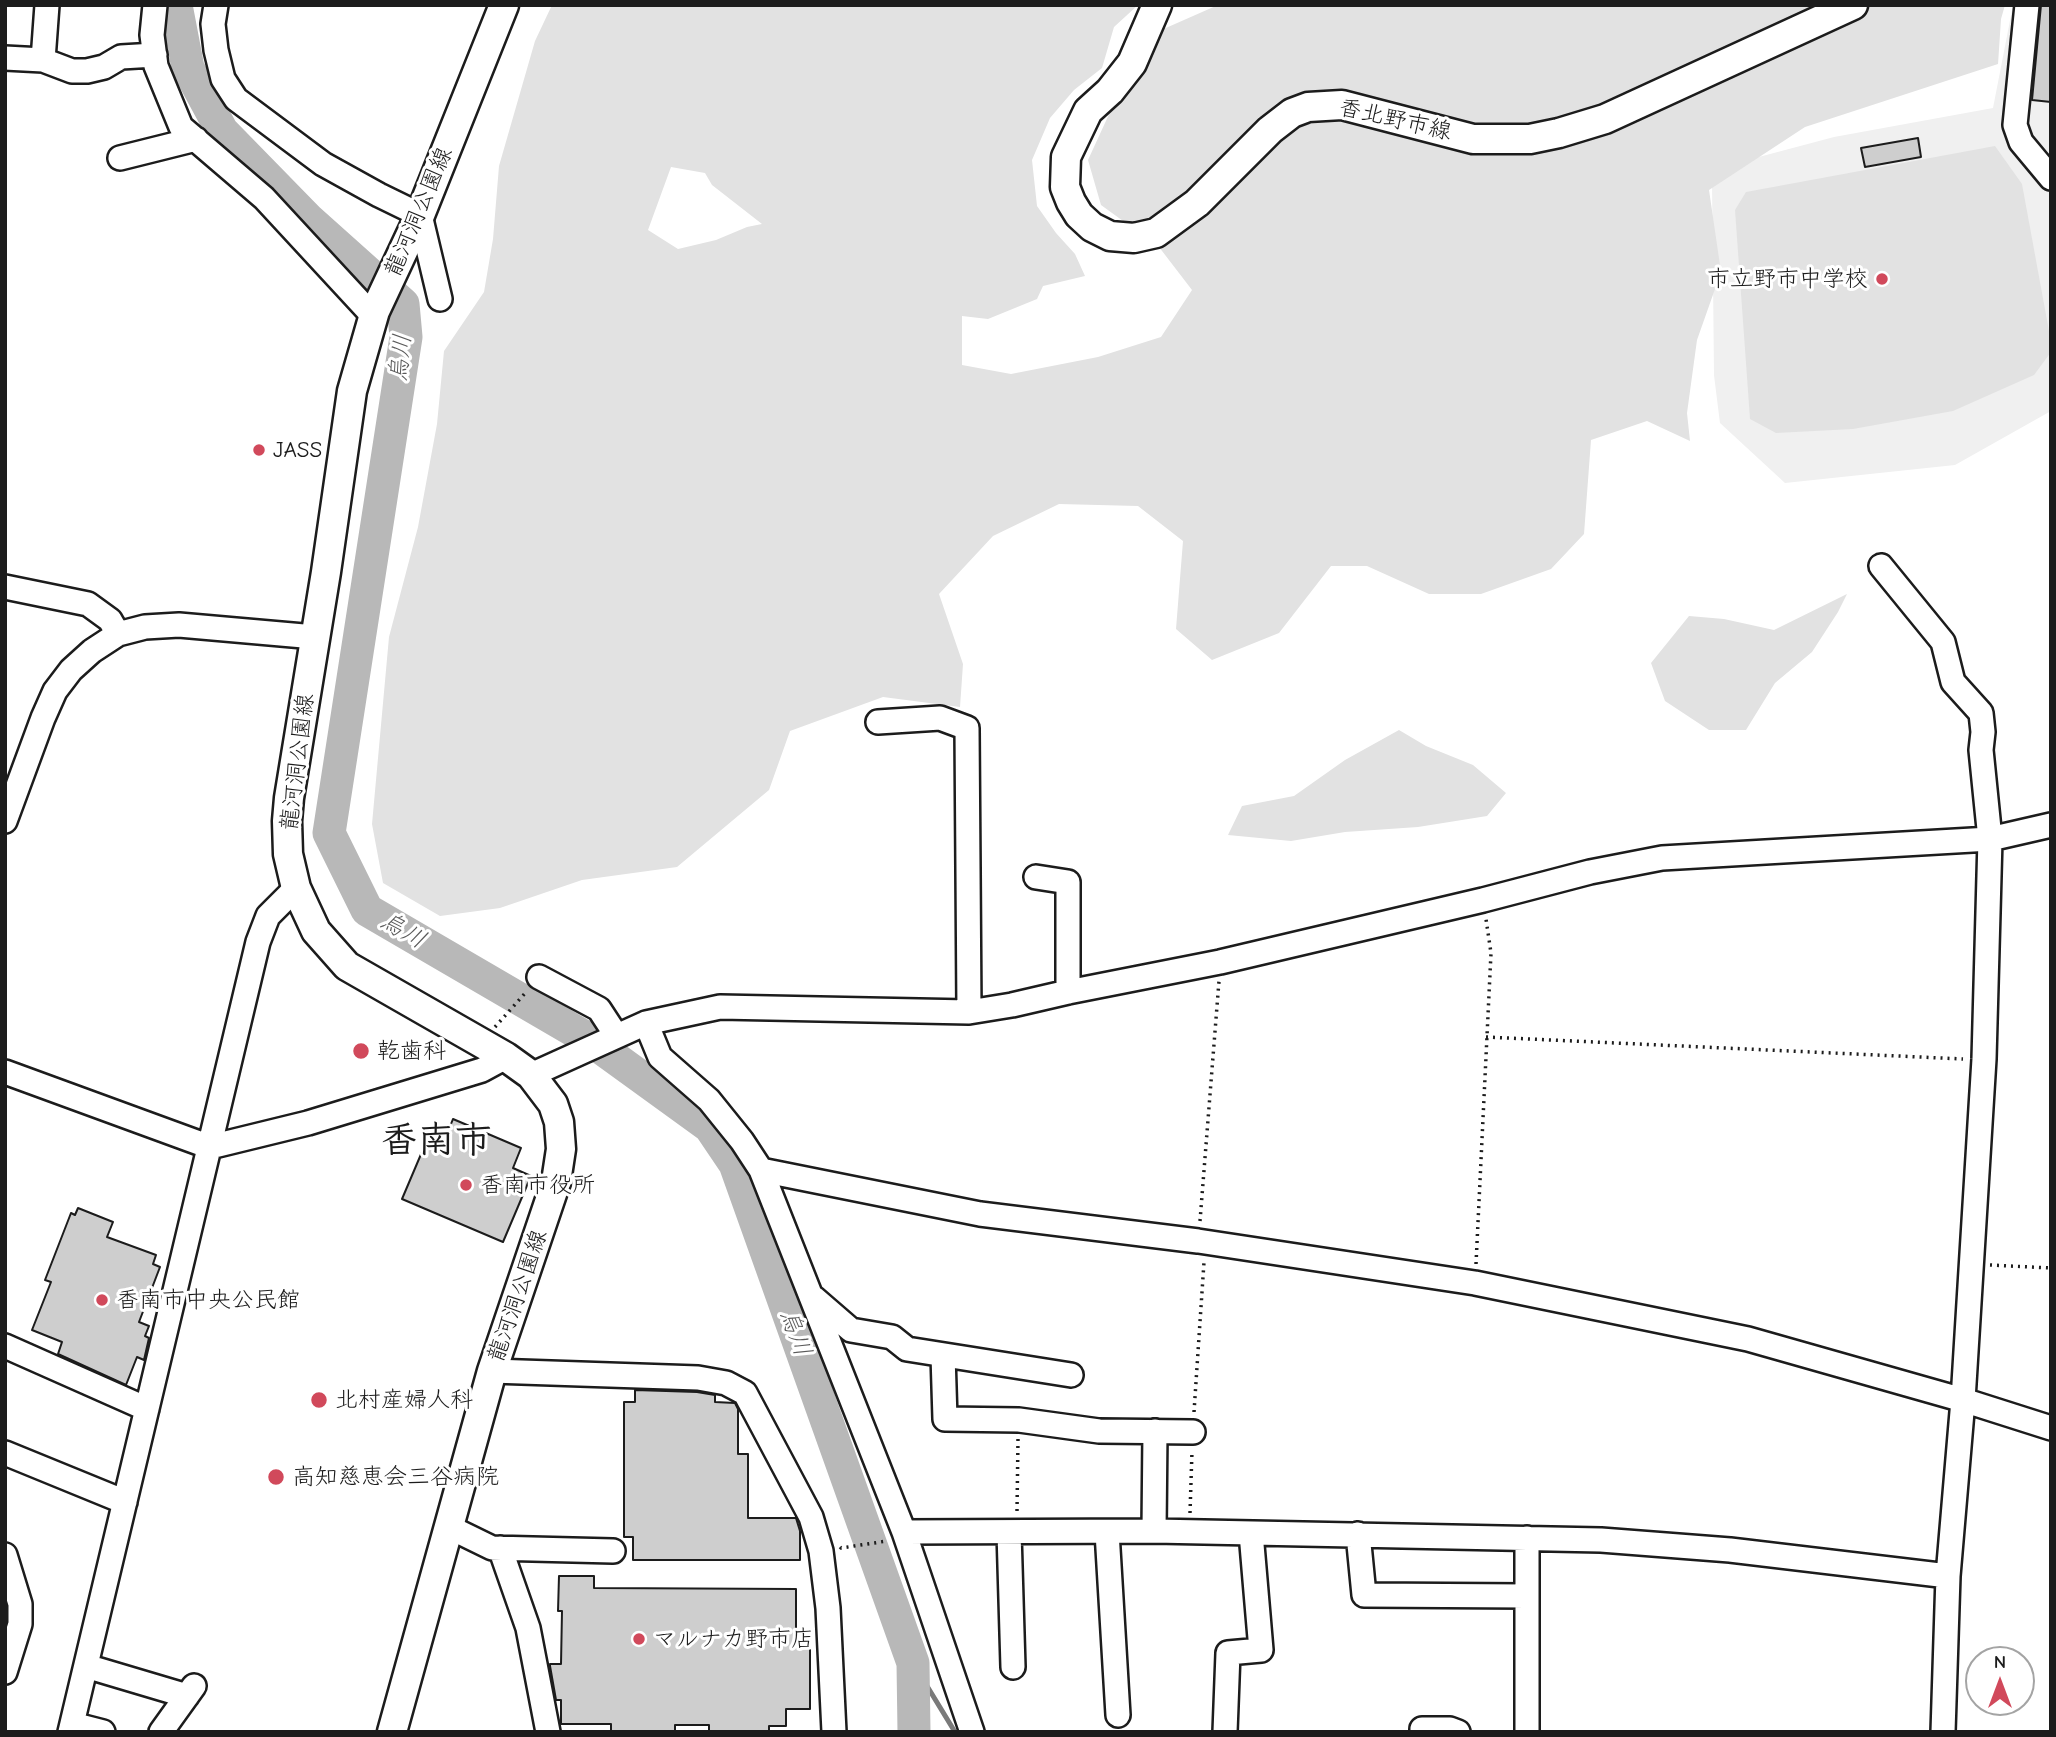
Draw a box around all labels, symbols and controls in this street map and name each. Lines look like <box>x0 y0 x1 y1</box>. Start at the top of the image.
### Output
street label: 香北野市線 <box>1336 94 1454 146</box>
street label: 龍河洞公園線 <box>379 143 459 281</box>
place label: 市立野市中学校 <box>1707 265 1868 293</box>
marker: 市立野市中学校 <box>1874 271 1890 287</box>
water label: 烏川 <box>384 333 418 383</box>
place label: JASS <box>273 436 322 464</box>
marker: JASS <box>251 442 267 458</box>
street label: 龍河洞公園線 <box>276 692 320 832</box>
water label: 烏川 <box>375 907 431 955</box>
place label: 乾歯科 <box>377 1037 446 1065</box>
marker: 乾歯科 <box>351 1041 371 1061</box>
district label: 香南市 <box>381 1120 491 1164</box>
place label: 香南市役所 <box>480 1171 595 1199</box>
marker: 香南市役所 <box>458 1177 474 1193</box>
street label: 龍河洞公園線 <box>482 1226 554 1366</box>
place label: 香南市中央公民館 <box>116 1286 300 1314</box>
marker: 香南市中央公民館 <box>94 1292 110 1308</box>
water label: 烏川 <box>773 1306 817 1360</box>
place label: 北村産婦人科 <box>335 1386 473 1414</box>
marker: 北村産婦人科 <box>309 1390 329 1410</box>
place label: 高知慈恵会三谷病院 <box>292 1463 499 1491</box>
marker: 高知慈恵会三谷病院 <box>266 1467 286 1487</box>
place label: マルナカ野市店 <box>653 1625 814 1653</box>
marker: マルナカ野市店 <box>631 1631 647 1647</box>
north arrow <box>1965 1646 2035 1716</box>
text: N <box>1994 1651 2006 1673</box>

